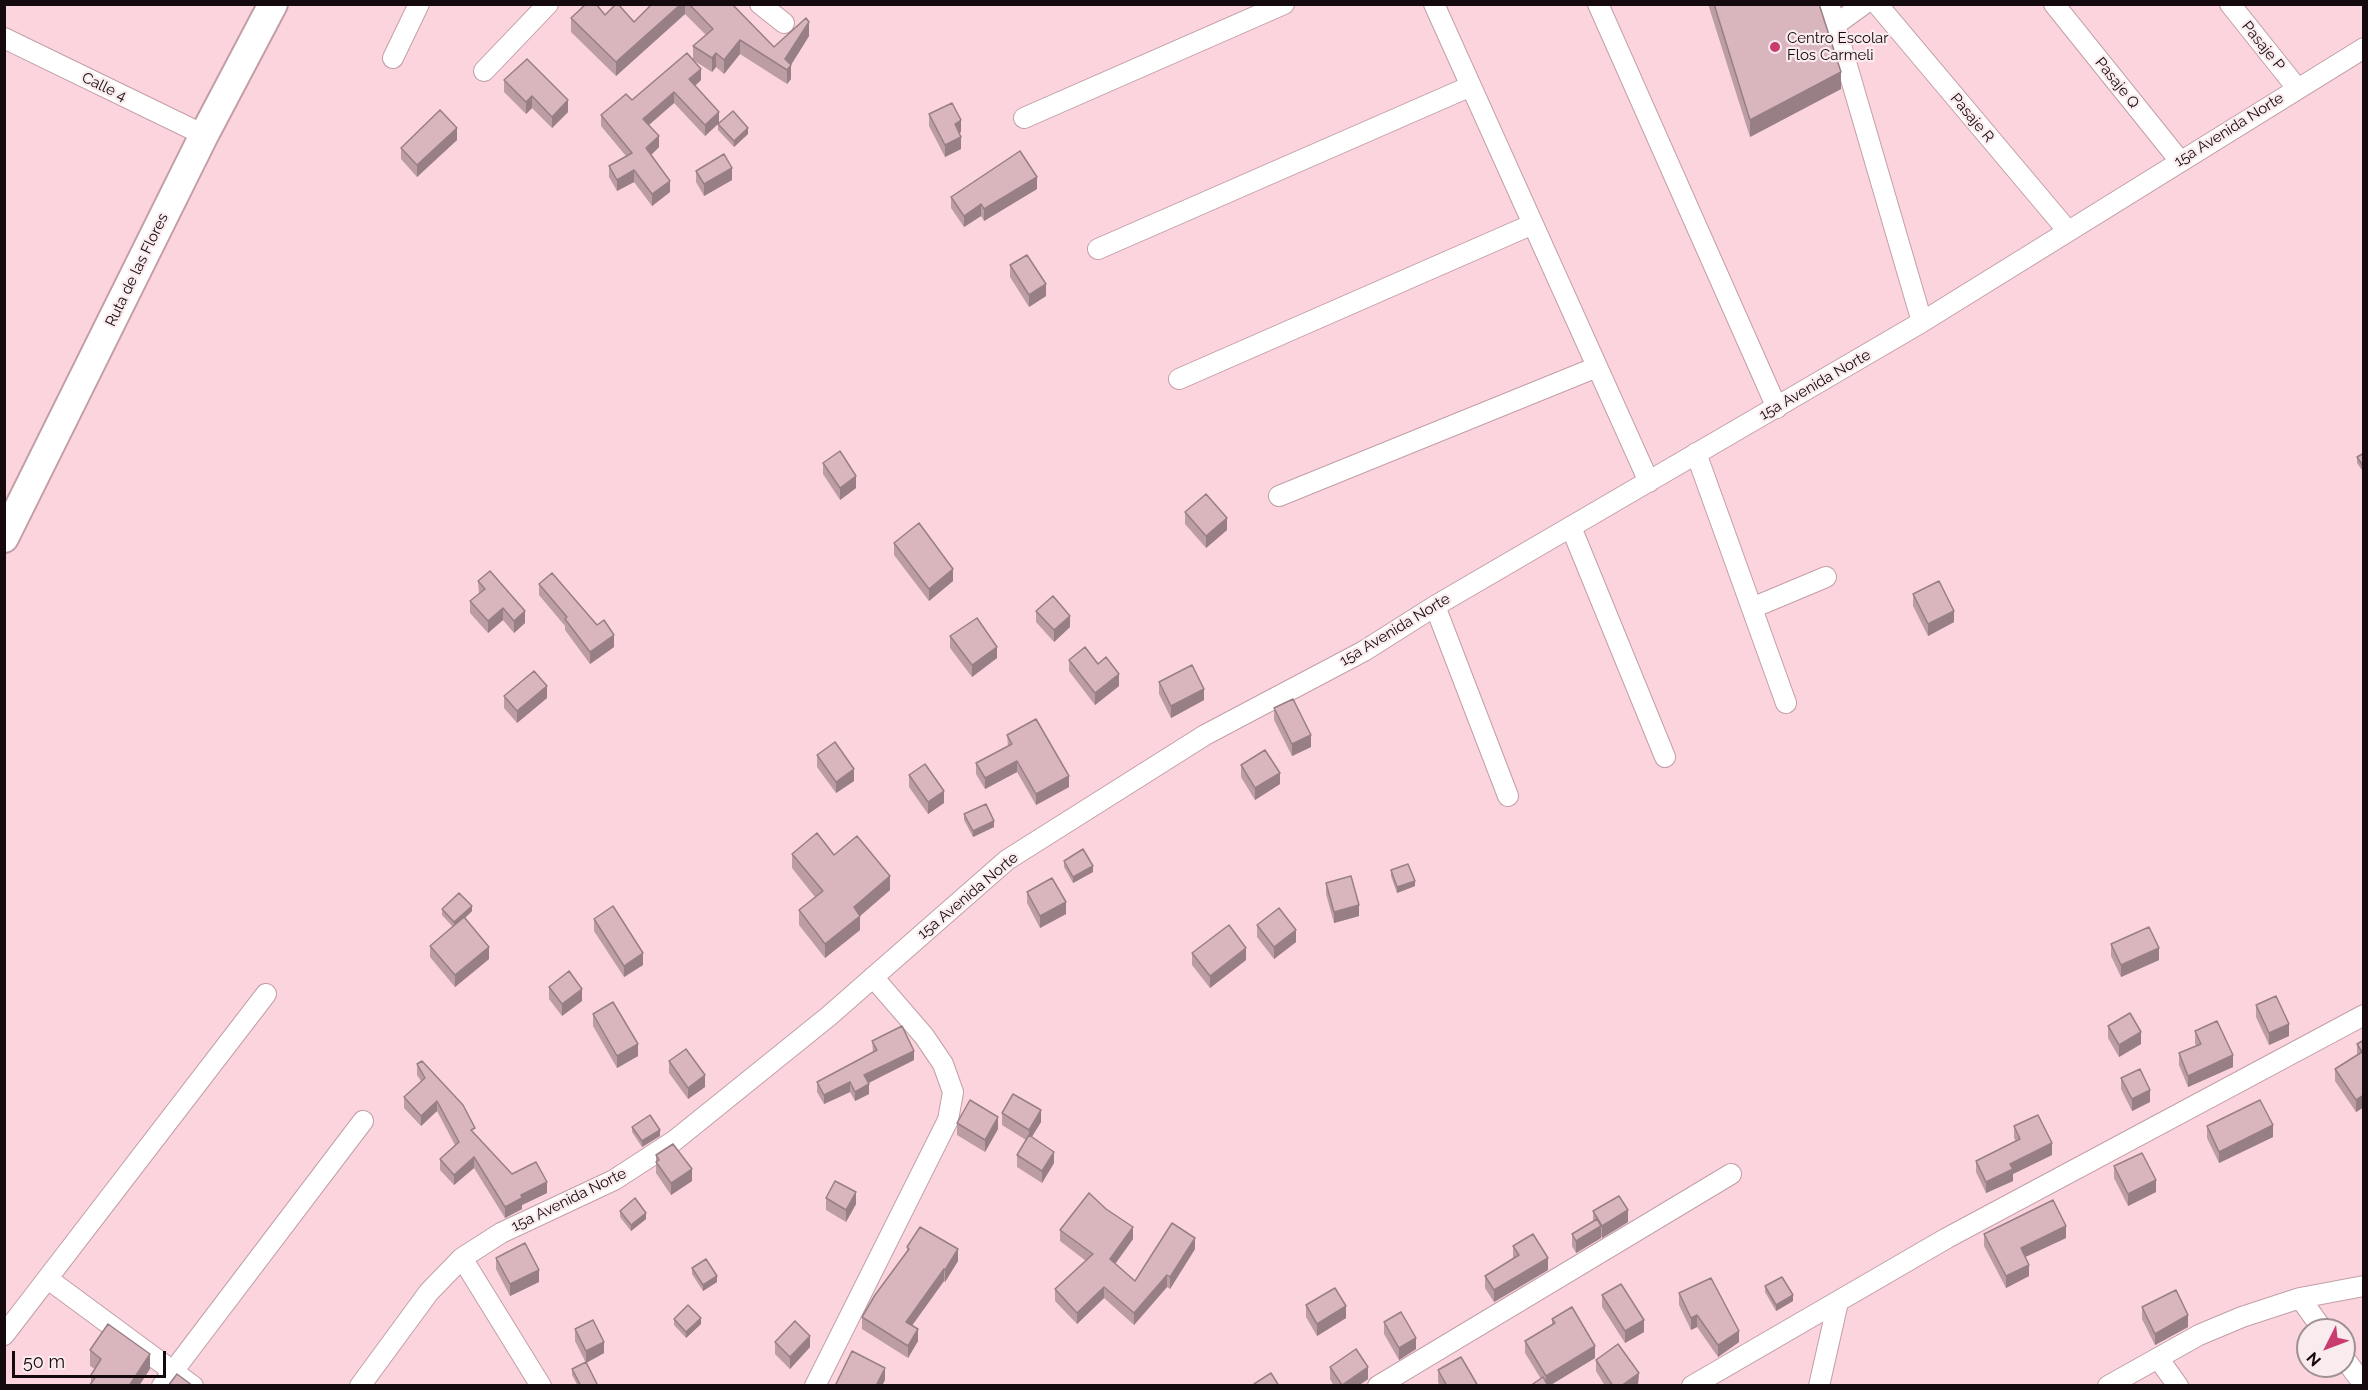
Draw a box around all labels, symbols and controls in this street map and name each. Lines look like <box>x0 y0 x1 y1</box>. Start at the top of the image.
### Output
street label: Pasaje P <box>2238 18 2288 74</box>
place label: Centro Escolar Flos Carmeli <box>1787 29 1889 64</box>
marker: Centro Escolar Flos Carmeli <box>1768 40 1782 54</box>
street label: Pasaje Q <box>2091 54 2143 112</box>
street label: Calle 4 <box>79 69 129 105</box>
street label: 15a Avenida Norte <box>2171 89 2287 171</box>
street label: Pasaje R <box>1946 90 1998 146</box>
street label: Ruta de las Flores <box>102 210 172 330</box>
street label: 15a Avenida Norte <box>1756 346 1874 424</box>
street label: 15a Avenida Norte <box>1337 590 1453 670</box>
street label: 15a Avenida Norte <box>914 849 1022 943</box>
street label: 15a Avenida Norte <box>509 1164 629 1236</box>
north arrow <box>2296 1318 2356 1378</box>
scale bar <box>15 1339 170 1377</box>
text: N <box>2303 1348 2325 1370</box>
text: 50 m <box>23 1351 65 1372</box>

